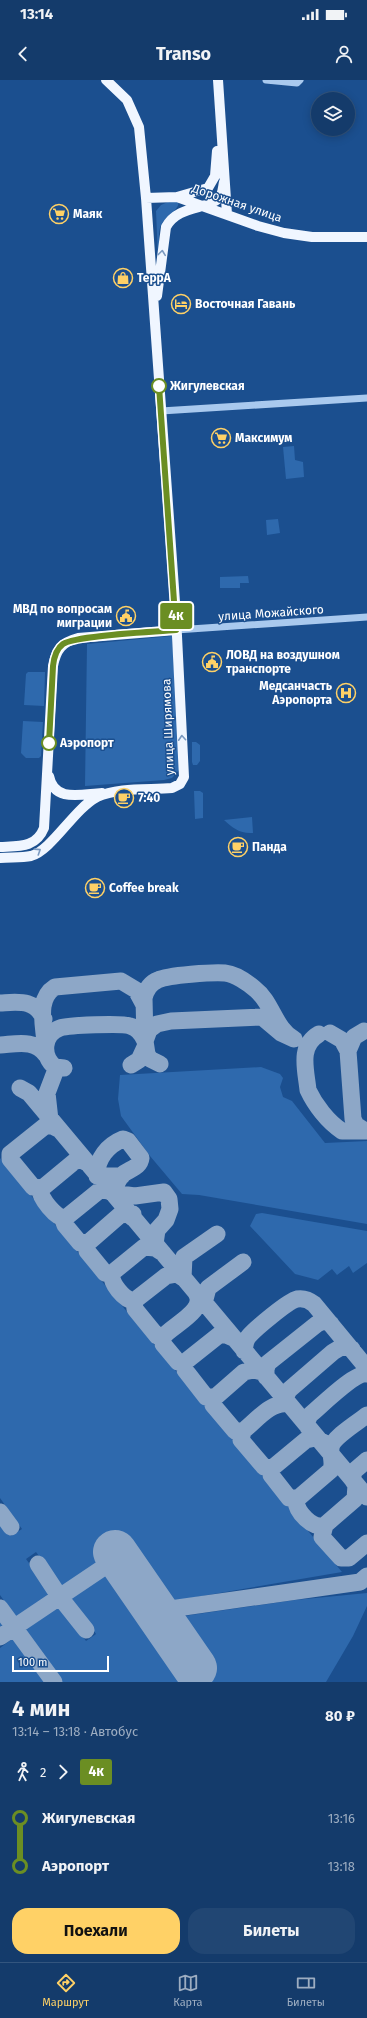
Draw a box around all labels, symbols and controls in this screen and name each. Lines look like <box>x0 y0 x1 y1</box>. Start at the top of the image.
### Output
text: 13:14 <box>20 5 53 23</box>
icon: back <box>12 43 34 65</box>
text: Transo <box>156 43 211 65</box>
icon: person <box>333 43 355 65</box>
map controls <box>311 92 355 136</box>
button: layers <box>311 92 355 136</box>
street label: Дорожная улица <box>189 181 284 225</box>
supermarket icon: Маяк <box>48 203 70 225</box>
place label: Маяк <box>73 207 103 221</box>
one-way arrow <box>158 250 167 256</box>
shop icon: ТеррА <box>112 267 134 289</box>
place label: ТеррА <box>137 271 172 285</box>
hotel icon: Восточная Гавань <box>170 293 192 315</box>
place label: Восточная Гавань <box>195 297 296 311</box>
marker: Жигулевская <box>151 378 167 394</box>
place label: Жигулевская <box>169 379 245 393</box>
supermarket icon: Максимум <box>210 427 232 449</box>
place label: Максимум <box>235 431 292 445</box>
place label: МВД по вопросам миграции <box>13 602 112 630</box>
street label: улица Можайского <box>218 602 324 624</box>
line badge: 4к <box>158 603 194 629</box>
public building icon: МВД по вопросам миграции <box>115 605 137 627</box>
text: 4к <box>168 607 184 624</box>
place label: ЛОВД на воздушном транспорте <box>226 648 340 676</box>
public building icon: ЛОВД на воздушном транспорте <box>201 651 223 673</box>
street label: улица Ширямова <box>159 678 177 776</box>
place label: Медсанчасть Аэропорта <box>259 679 333 707</box>
hospital icon: Медсанчасть Аэропорта <box>335 682 357 704</box>
marker: Аэропорт <box>41 735 57 751</box>
one-way arrow <box>177 735 186 741</box>
place label: Аэропорт <box>59 736 114 750</box>
cafe icon: 7:40 <box>113 787 135 809</box>
place label: 7:40 <box>138 791 160 805</box>
cafe icon: Панда <box>227 836 249 858</box>
place label: Панда <box>252 840 287 854</box>
one-way arrow <box>34 849 41 856</box>
cafe icon: Coffee break <box>84 877 106 899</box>
place label: Coffee break <box>109 881 179 895</box>
scale bar <box>12 1654 109 1673</box>
text: 100 m <box>18 1656 47 1669</box>
text: 4 мин <box>12 1695 70 1722</box>
text: 80 ₽ <box>325 1707 355 1725</box>
text: 13:14 – 13:18 · Автобус <box>12 1724 138 1739</box>
icon: walk <box>12 1761 34 1783</box>
icon: forward <box>52 1761 74 1783</box>
text: 4к <box>88 1763 104 1780</box>
text: 2 <box>40 1765 46 1780</box>
text: Жигулевская <box>42 1809 135 1827</box>
text: 13:16 <box>328 1811 355 1826</box>
text: Аэропорт <box>42 1857 109 1875</box>
text: 13:18 <box>327 1859 355 1874</box>
button: Поехали <box>12 1908 180 1954</box>
button: Билеты <box>188 1908 355 1954</box>
tab: Маршрут <box>42 1972 89 2009</box>
tab: Карта <box>173 1972 202 2009</box>
tab: Билеты <box>287 1972 325 2009</box>

